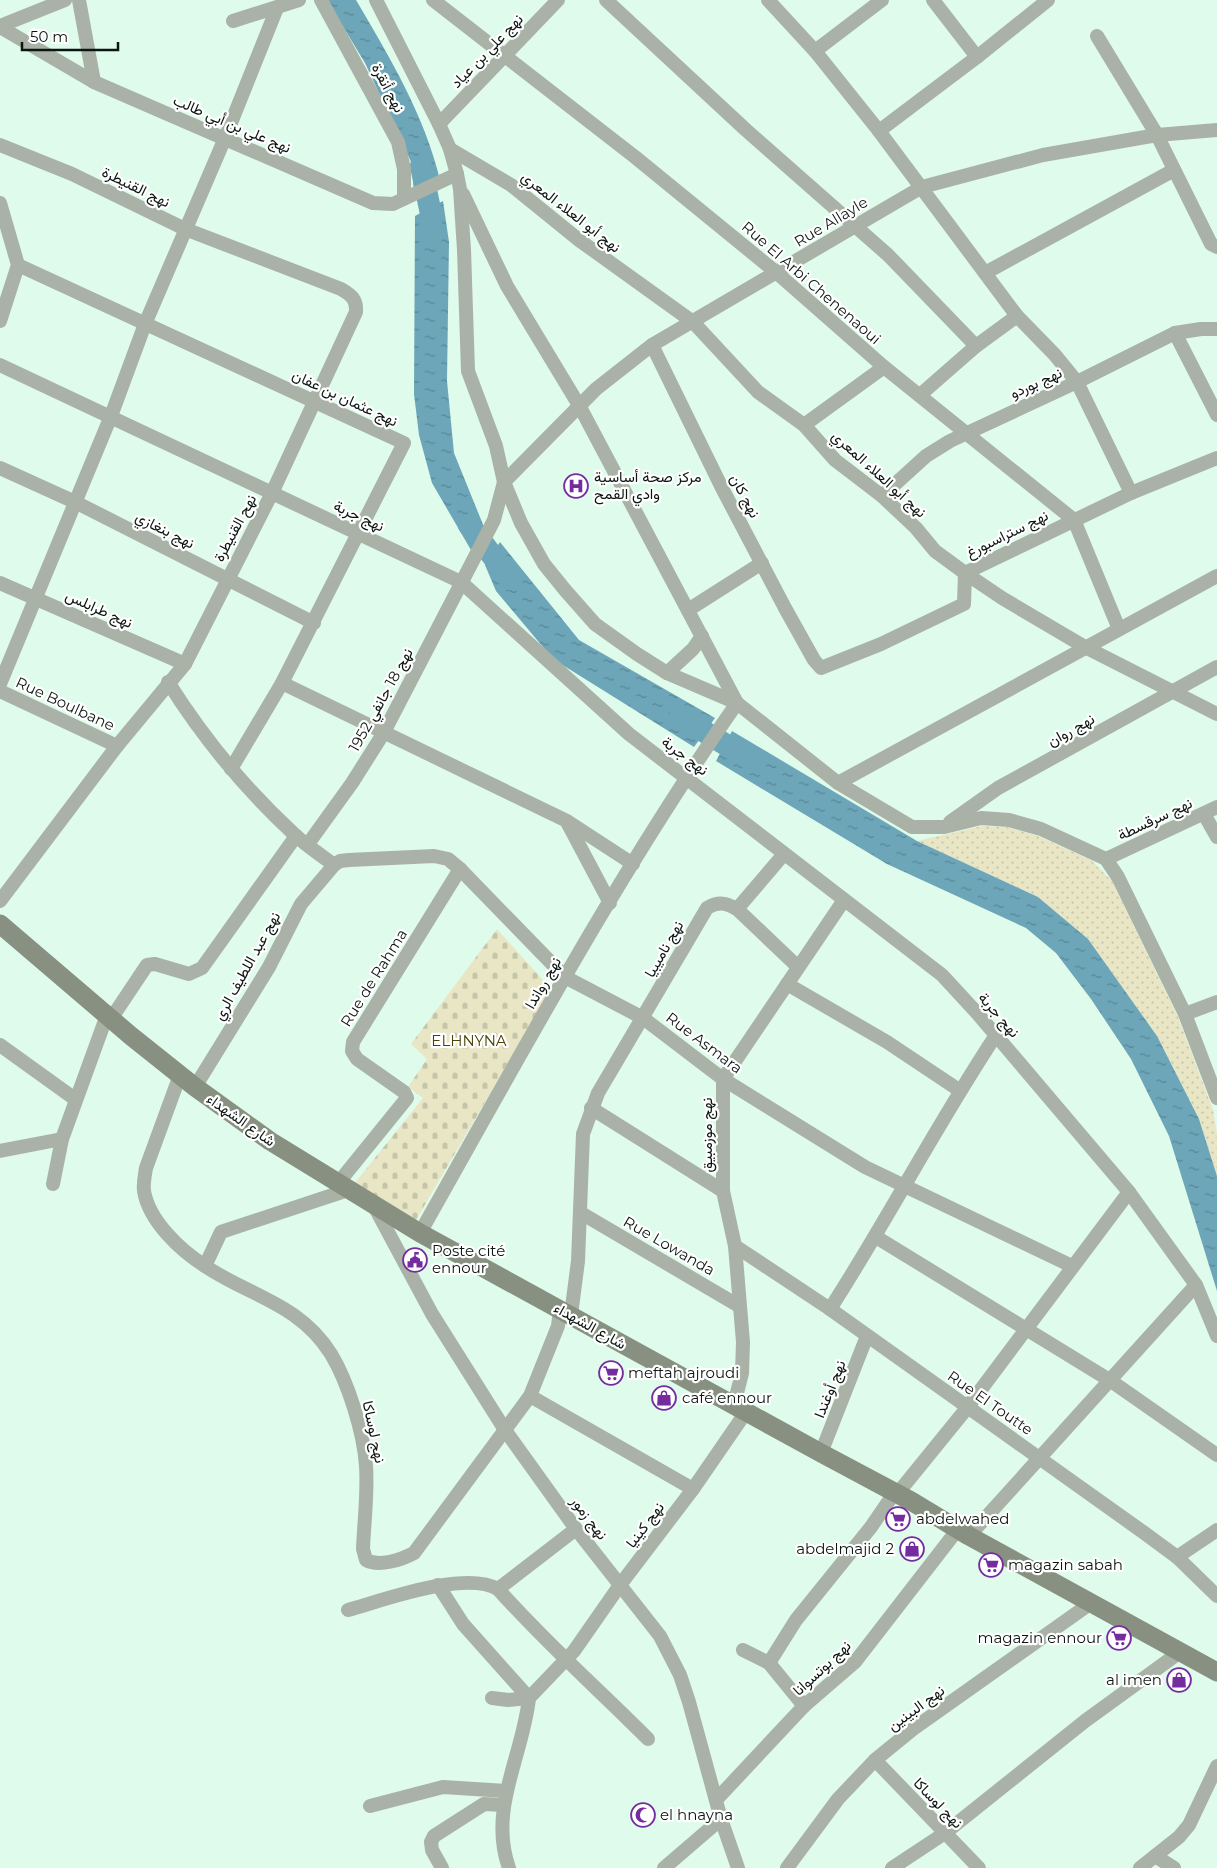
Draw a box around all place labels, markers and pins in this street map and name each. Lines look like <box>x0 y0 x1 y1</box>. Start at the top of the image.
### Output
place label: مركز صحة أساسية وادي القمح <box>594 467 702 507</box>
hospital icon: مركز صحة أساسية وادي القمح <box>563 473 589 499</box>
place label: Poste cité ennour <box>432 1241 505 1277</box>
public building icon: Poste cité ennour <box>402 1247 428 1273</box>
supermarket icon: meftah ajroudi <box>598 1360 624 1386</box>
place label: meftah ajroudi <box>628 1363 739 1382</box>
shop icon: café ennour <box>651 1385 677 1411</box>
place label: café ennour <box>682 1388 772 1407</box>
supermarket icon: abdelwahed <box>885 1506 911 1532</box>
place label: abdelwahed <box>916 1509 1009 1528</box>
shop icon: abdelmajid 2 <box>899 1536 925 1562</box>
place label: abdelmajid 2 <box>796 1539 894 1558</box>
supermarket icon: magazin sabah <box>978 1552 1004 1578</box>
place label: magazin sabah <box>1008 1555 1123 1574</box>
supermarket icon: magazin ennour <box>1106 1625 1132 1651</box>
place label: magazin ennour <box>977 1628 1102 1647</box>
shop icon: al imen <box>1166 1667 1192 1693</box>
place label: al imen <box>1106 1670 1162 1689</box>
mosque icon: el hnayna <box>630 1802 656 1828</box>
place label: el hnayna <box>660 1805 733 1824</box>

